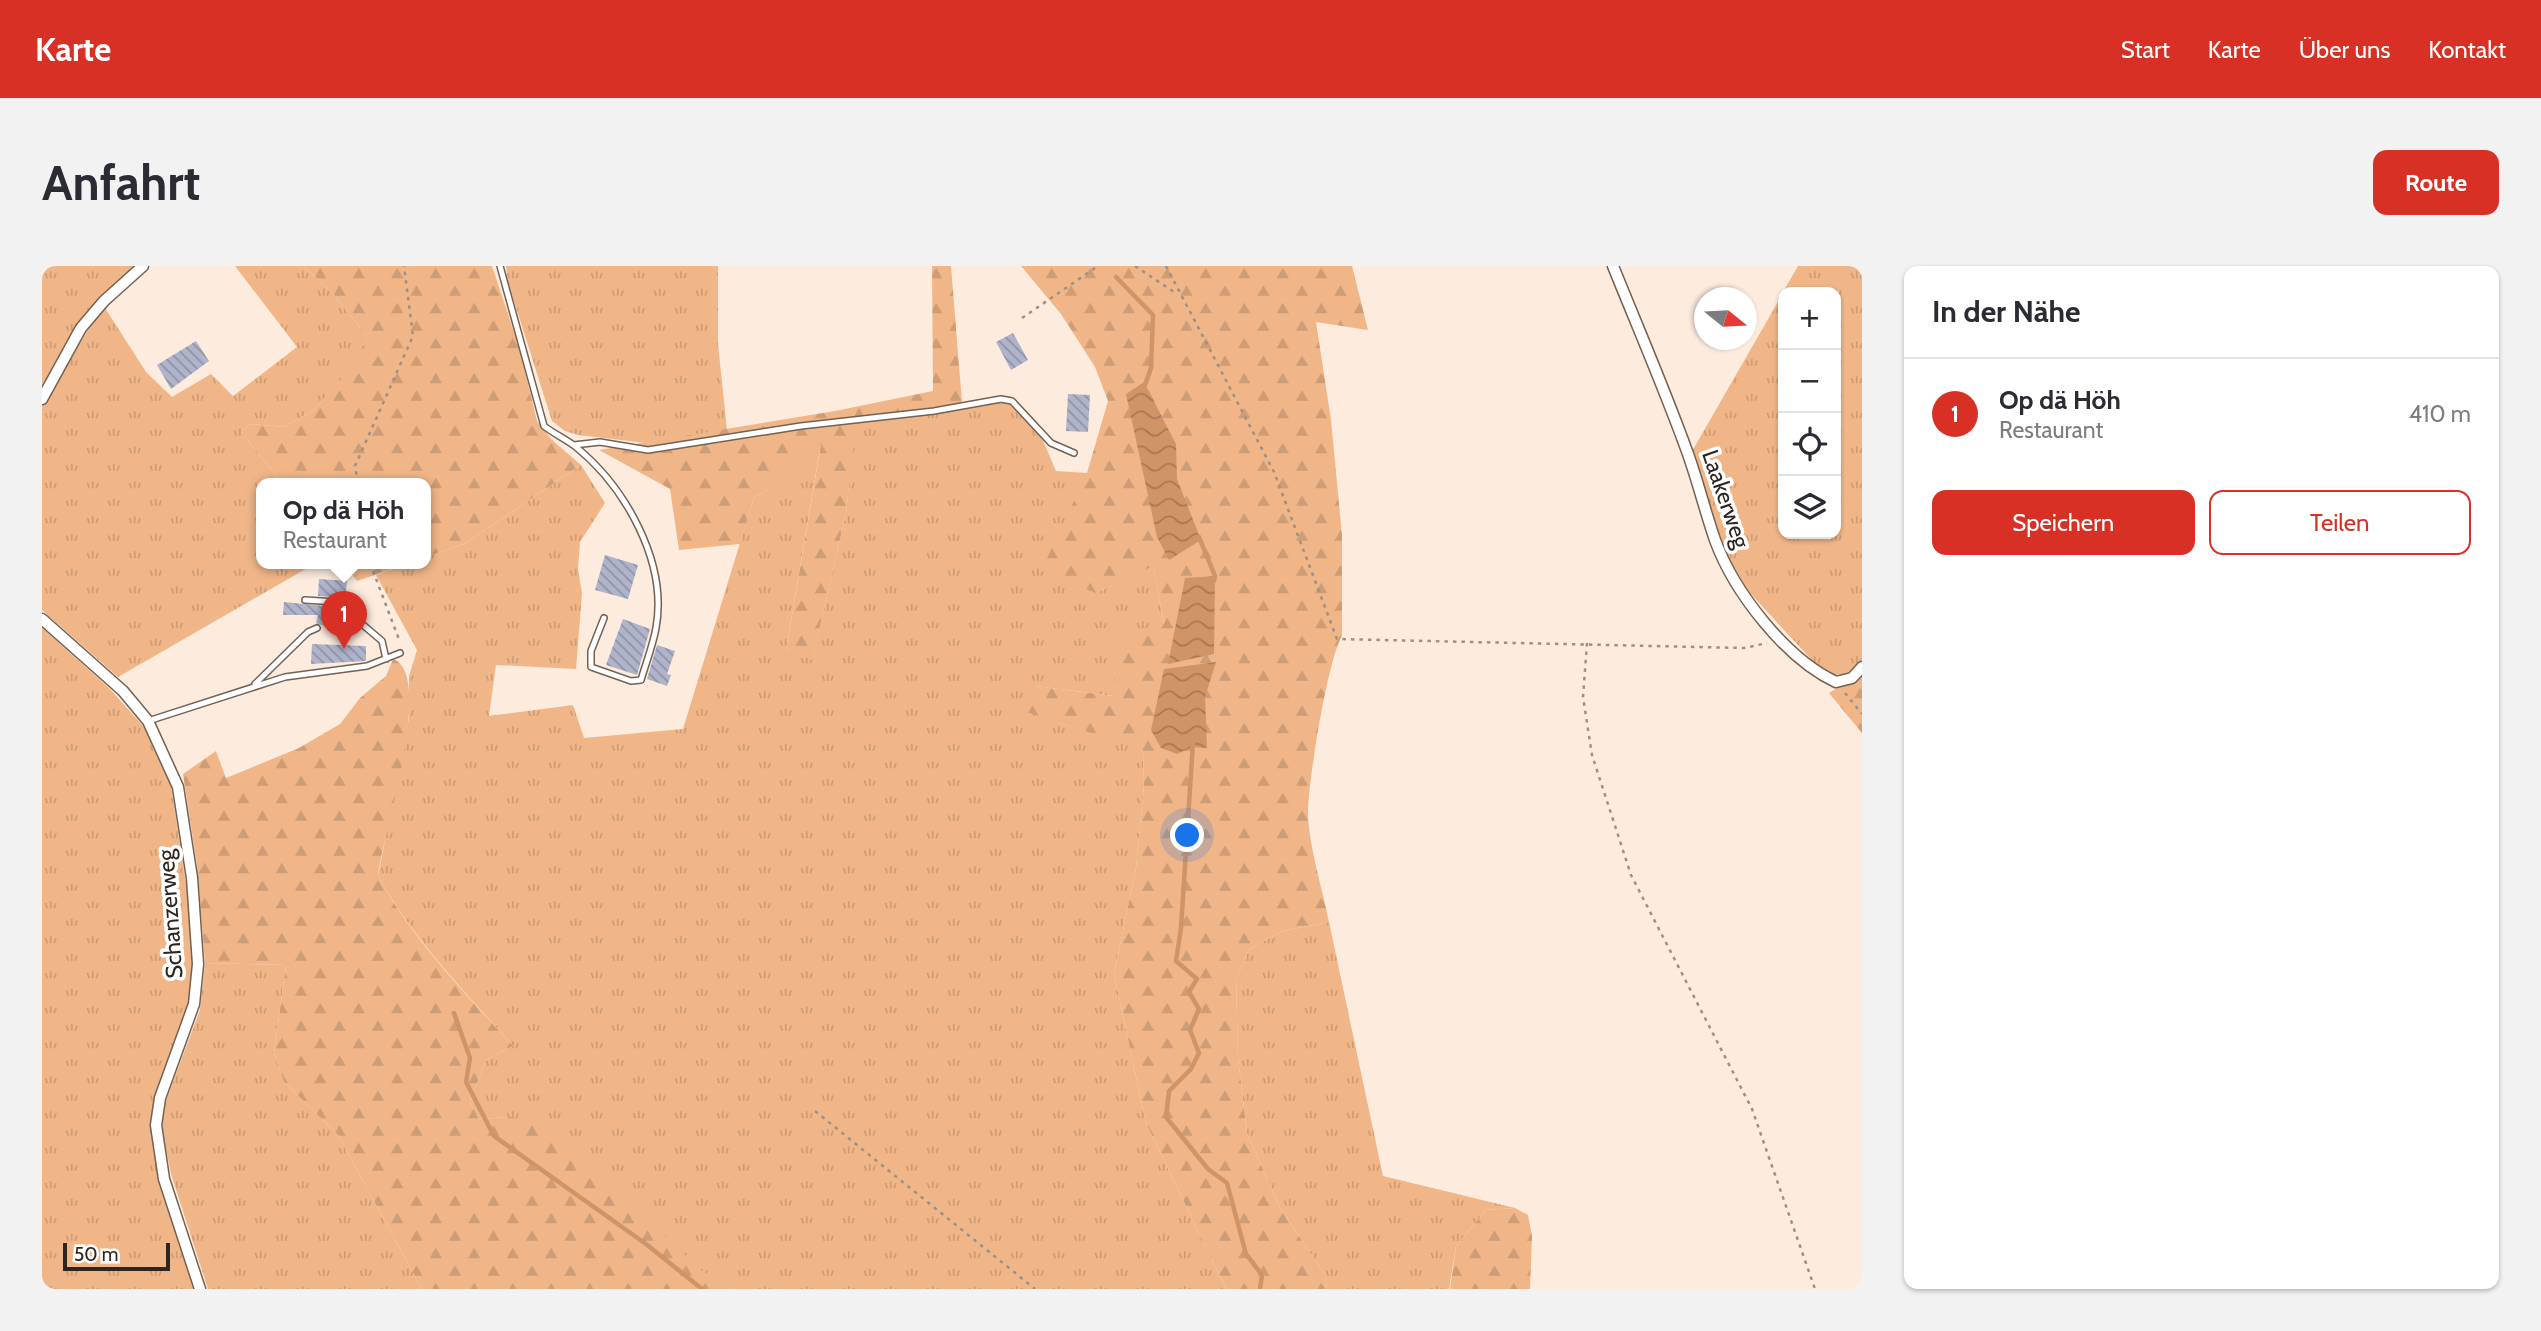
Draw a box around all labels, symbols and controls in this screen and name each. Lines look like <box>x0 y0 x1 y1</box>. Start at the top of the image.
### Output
text: Karte <box>35 29 111 69</box>
text: Start <box>2121 35 2170 64</box>
text: Karte <box>2208 35 2261 64</box>
text: Über uns <box>2299 35 2390 64</box>
text: Kontakt <box>2428 35 2506 64</box>
button: Route <box>2373 150 2499 215</box>
text: Anfahrt <box>42 153 200 212</box>
north arrow <box>1694 287 1757 350</box>
map controls <box>1778 287 1841 539</box>
button: + <box>1778 287 1841 350</box>
text: In der Nähe <box>1932 293 2081 330</box>
button: − <box>1778 350 1841 413</box>
text: Op dä Höh <box>1999 384 2121 416</box>
text: 1 <box>1951 400 1959 428</box>
text: 410 m <box>2409 400 2471 428</box>
button: locate <box>1778 413 1841 476</box>
text: Restaurant <box>1999 416 2103 444</box>
street label: Laakerweg <box>1696 446 1756 552</box>
button: layers <box>1778 476 1841 539</box>
popup <box>256 478 431 569</box>
button: Speichern <box>1932 490 2195 555</box>
button: Teilen <box>2209 490 2471 555</box>
text: Op dä Höh <box>283 494 404 526</box>
text: Restaurant <box>283 526 387 554</box>
pin: 1 <box>321 591 367 649</box>
your location <box>1170 818 1204 852</box>
street label: Schanzerweg <box>151 848 188 980</box>
scale bar <box>63 1240 170 1272</box>
text: 50 m <box>74 1243 118 1266</box>

